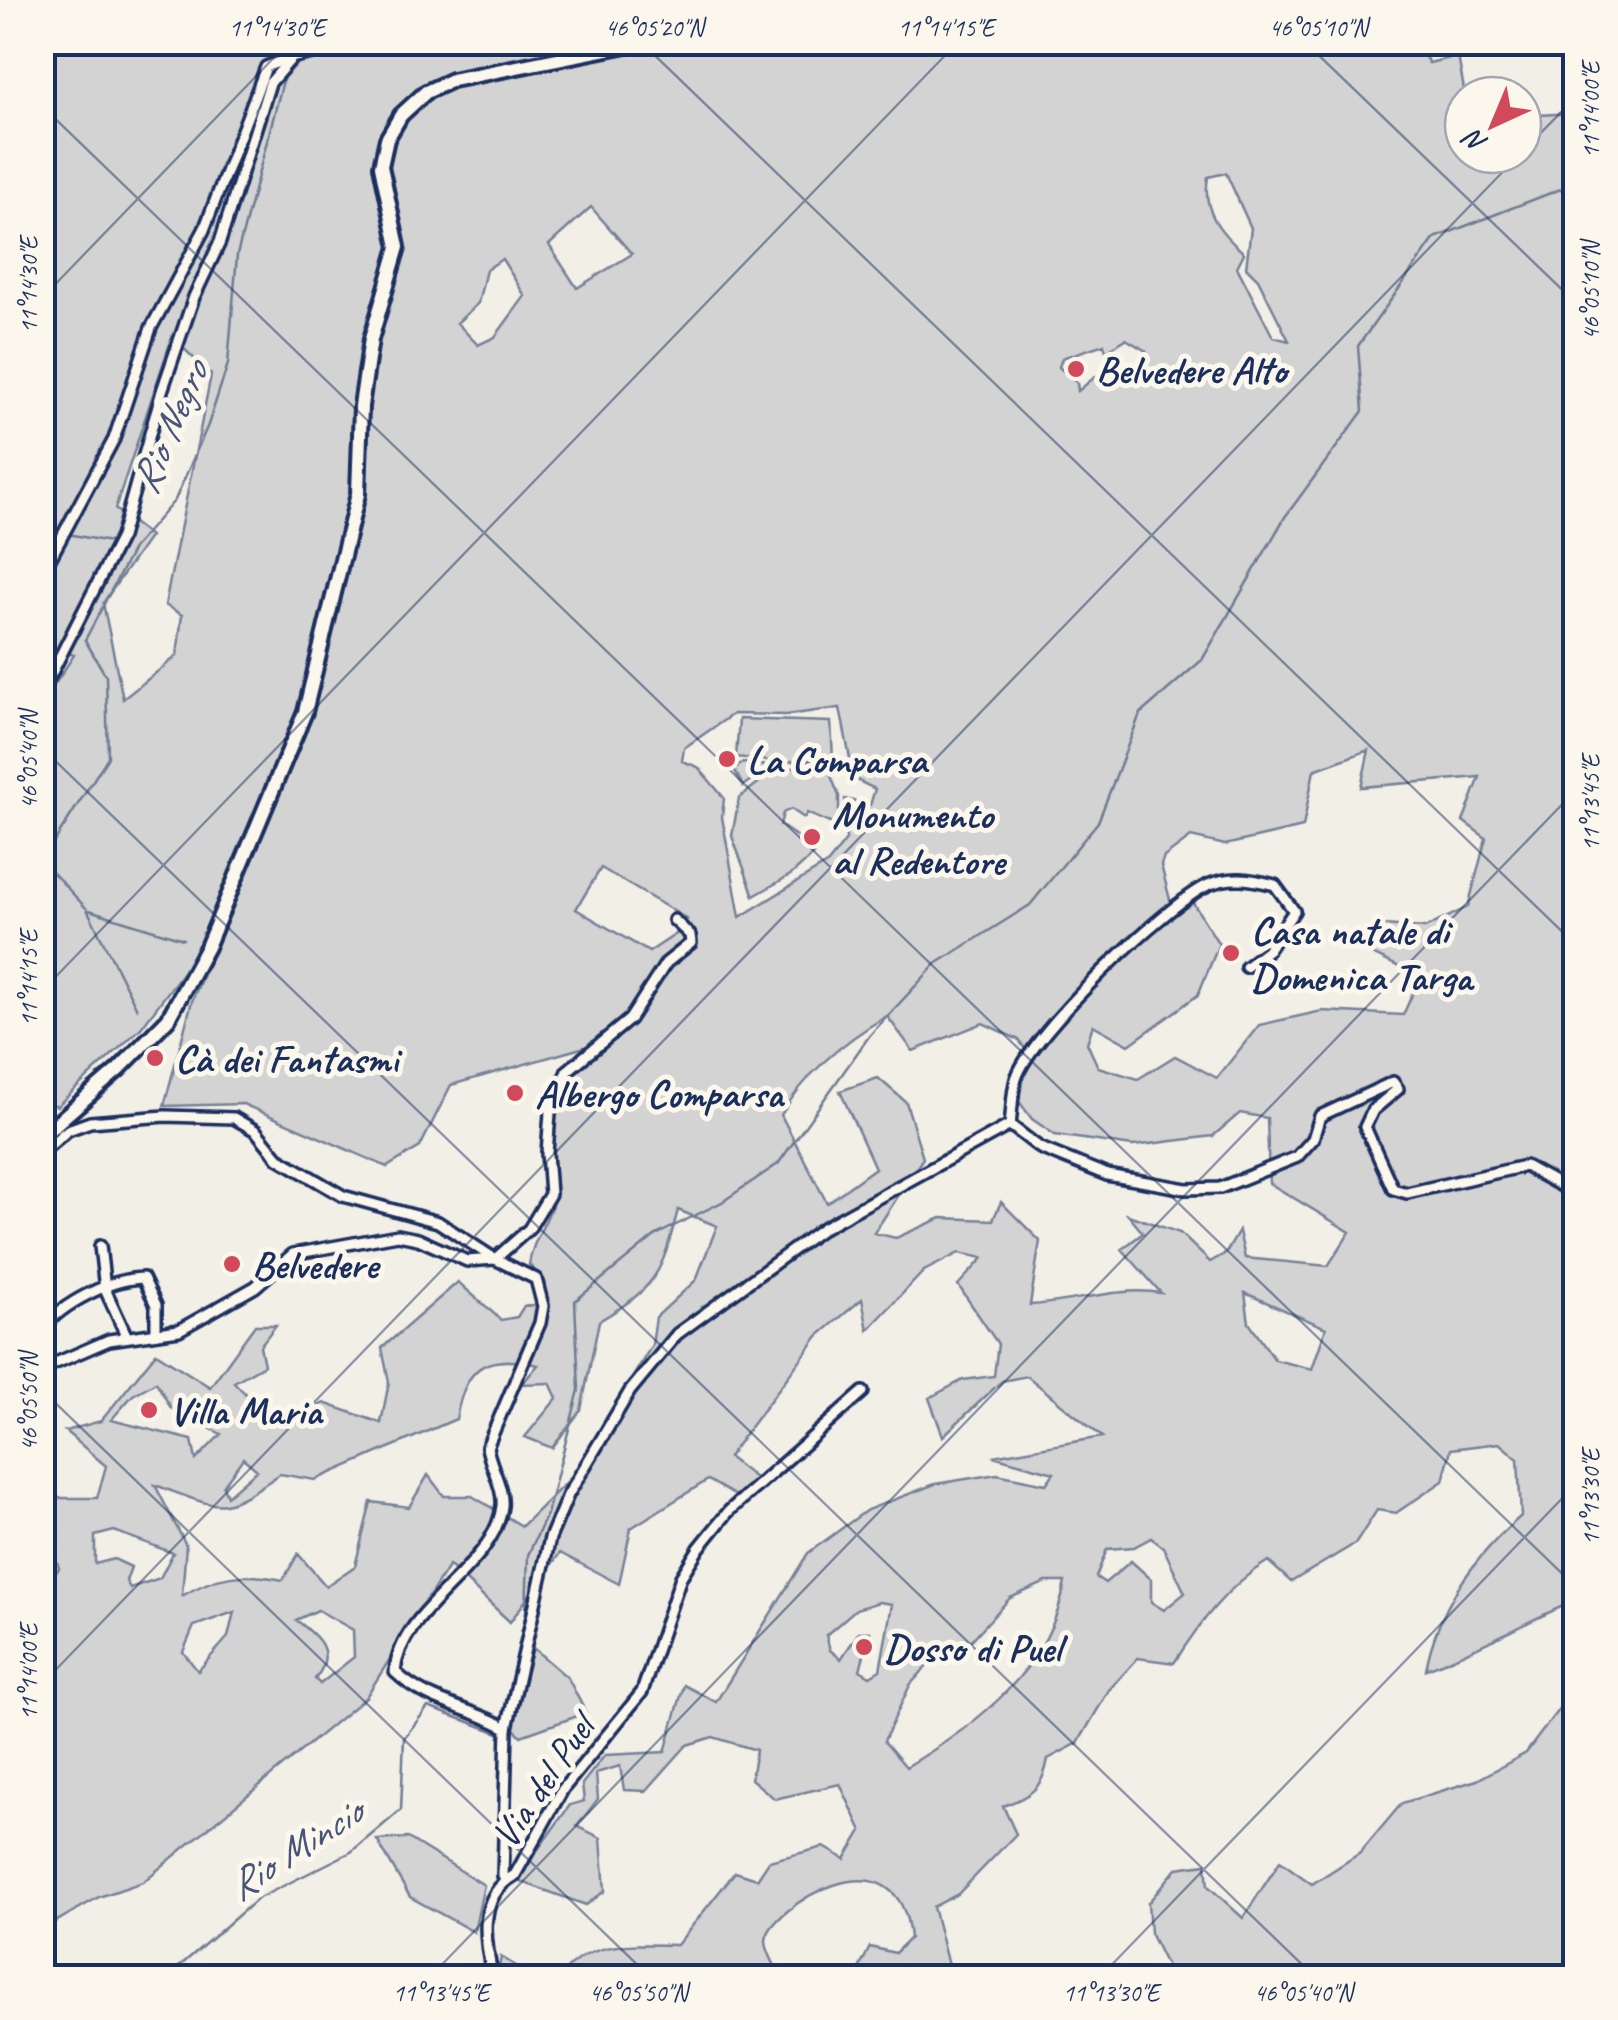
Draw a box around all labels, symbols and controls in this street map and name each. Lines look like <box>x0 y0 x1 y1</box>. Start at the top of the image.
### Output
text: 11°14'30"E <box>229 12 328 44</box>
text: 46°05'20"N <box>605 12 707 44</box>
text: 11°14'15"E <box>898 12 997 44</box>
text: 46°05'10"N <box>1269 12 1371 44</box>
text: 11°14'00"E <box>1575 59 1607 158</box>
north arrow <box>1443 75 1543 175</box>
text: N <box>1454 121 1494 161</box>
text: 11°14'30"E <box>13 234 45 333</box>
text: 46°05'10"N <box>1575 238 1607 340</box>
place label: Belvedere Alto <box>1096 345 1290 395</box>
water label: Rio Negro <box>118 349 223 501</box>
marker: Belvedere Alto <box>1065 358 1087 380</box>
text: 46°05'40"N <box>13 707 45 809</box>
place label: La Comparsa <box>747 735 930 785</box>
marker: La Comparsa <box>716 748 738 770</box>
text: 11°13'45"E <box>1575 752 1607 851</box>
place label: Monumento al Redentore <box>832 790 1007 886</box>
marker: Monumento al Redentore <box>801 826 823 848</box>
place label: Casa natale di Domenica Targa <box>1251 906 1475 1002</box>
text: 11°14'15"E <box>13 927 45 1026</box>
marker: Casa natale di Domenica Targa <box>1220 942 1242 964</box>
place label: Cà dei Fantasmi <box>175 1034 403 1084</box>
marker: Cà dei Fantasmi <box>144 1047 166 1069</box>
place label: Albergo Comparsa <box>535 1069 785 1119</box>
marker: Albergo Comparsa <box>504 1082 526 1104</box>
place label: Belvedere <box>252 1240 381 1290</box>
marker: Belvedere <box>221 1253 243 1275</box>
text: 46°05'50"N <box>13 1349 45 1451</box>
place label: Villa Maria <box>169 1386 324 1436</box>
marker: Villa Maria <box>138 1399 160 1421</box>
text: 11°13'30"E <box>1575 1446 1607 1545</box>
text: 11°14'00"E <box>13 1621 45 1720</box>
place label: Dosso di Puel <box>884 1623 1069 1673</box>
marker: Dosso di Puel <box>853 1636 875 1658</box>
street label: Via del Puel <box>480 1700 609 1858</box>
water label: Rio Mincio <box>218 1782 378 1912</box>
text: 11°13'45"E <box>393 1977 492 2009</box>
text: 46°05'50"N <box>589 1977 691 2009</box>
text: 11°13'30"E <box>1063 1977 1162 2009</box>
text: 46°05'40"N <box>1254 1977 1356 2009</box>

